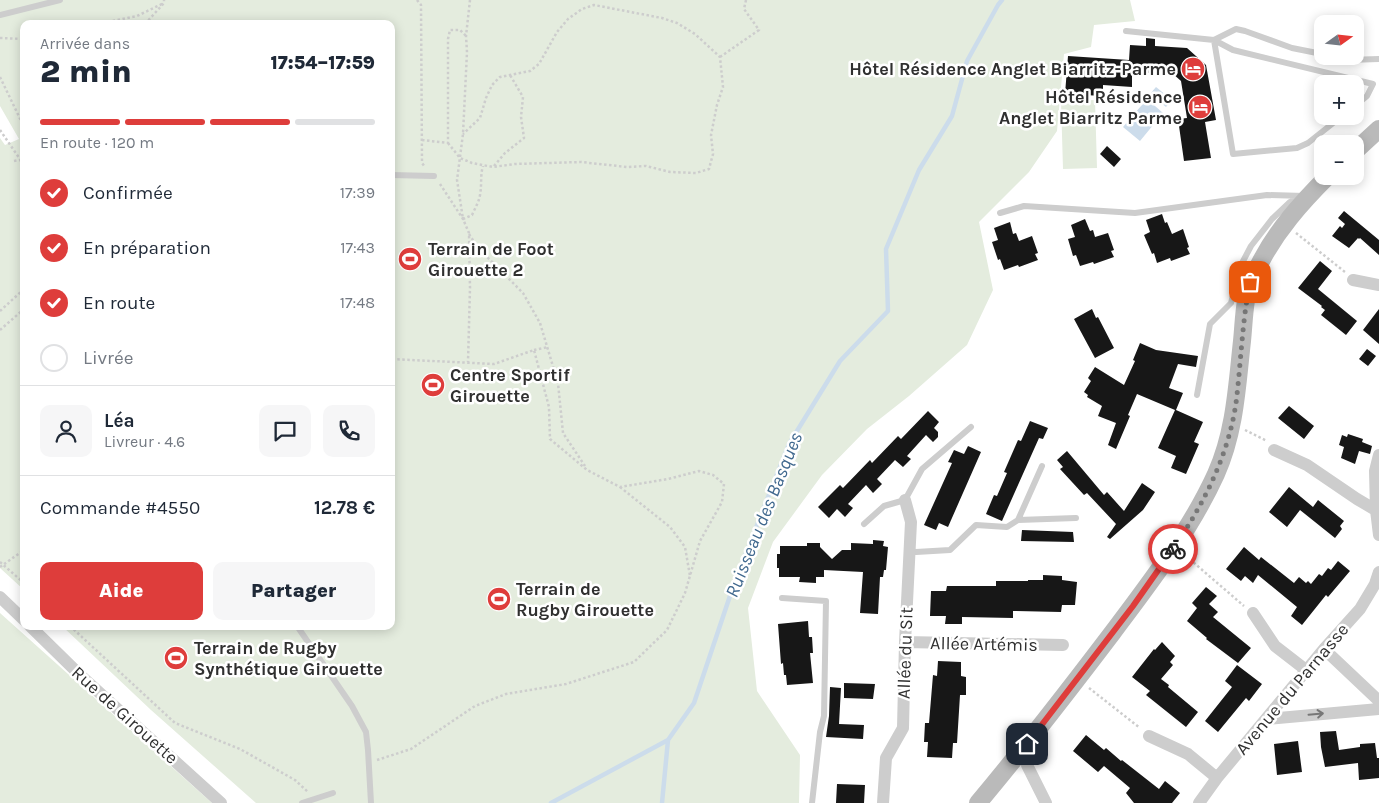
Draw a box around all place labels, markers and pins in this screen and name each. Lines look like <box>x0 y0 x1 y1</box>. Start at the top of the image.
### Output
hotel icon: Hôtel Résidence Anglet Biarritz-Parme <box>1180 56 1206 82</box>
place label: Hôtel Résidence Anglet Biarritz-Parme <box>849 58 1176 80</box>
place label: Hôtel Résidence Anglet Biarritz Parme <box>999 86 1182 129</box>
hotel icon: Hôtel Résidence Anglet Biarritz Parme <box>1187 94 1213 120</box>
place label: Terrain de Foot Girouette 2 <box>428 238 554 281</box>
sports icon: Terrain de Foot Girouette 2 <box>397 246 423 272</box>
pin <box>1229 261 1271 303</box>
place label: Centre Sportif Girouette <box>450 364 570 407</box>
sports icon: Centre Sportif Girouette <box>420 372 446 398</box>
place label: Terrain de Rugby Girouette <box>516 578 654 621</box>
sports icon: Terrain de Rugby Girouette <box>486 586 512 612</box>
place label: Terrain de Rugby Synthétique Girouette <box>194 637 383 680</box>
sports icon: Terrain de Rugby Synthétique Girouette <box>163 645 189 671</box>
pin <box>1006 723 1048 765</box>

